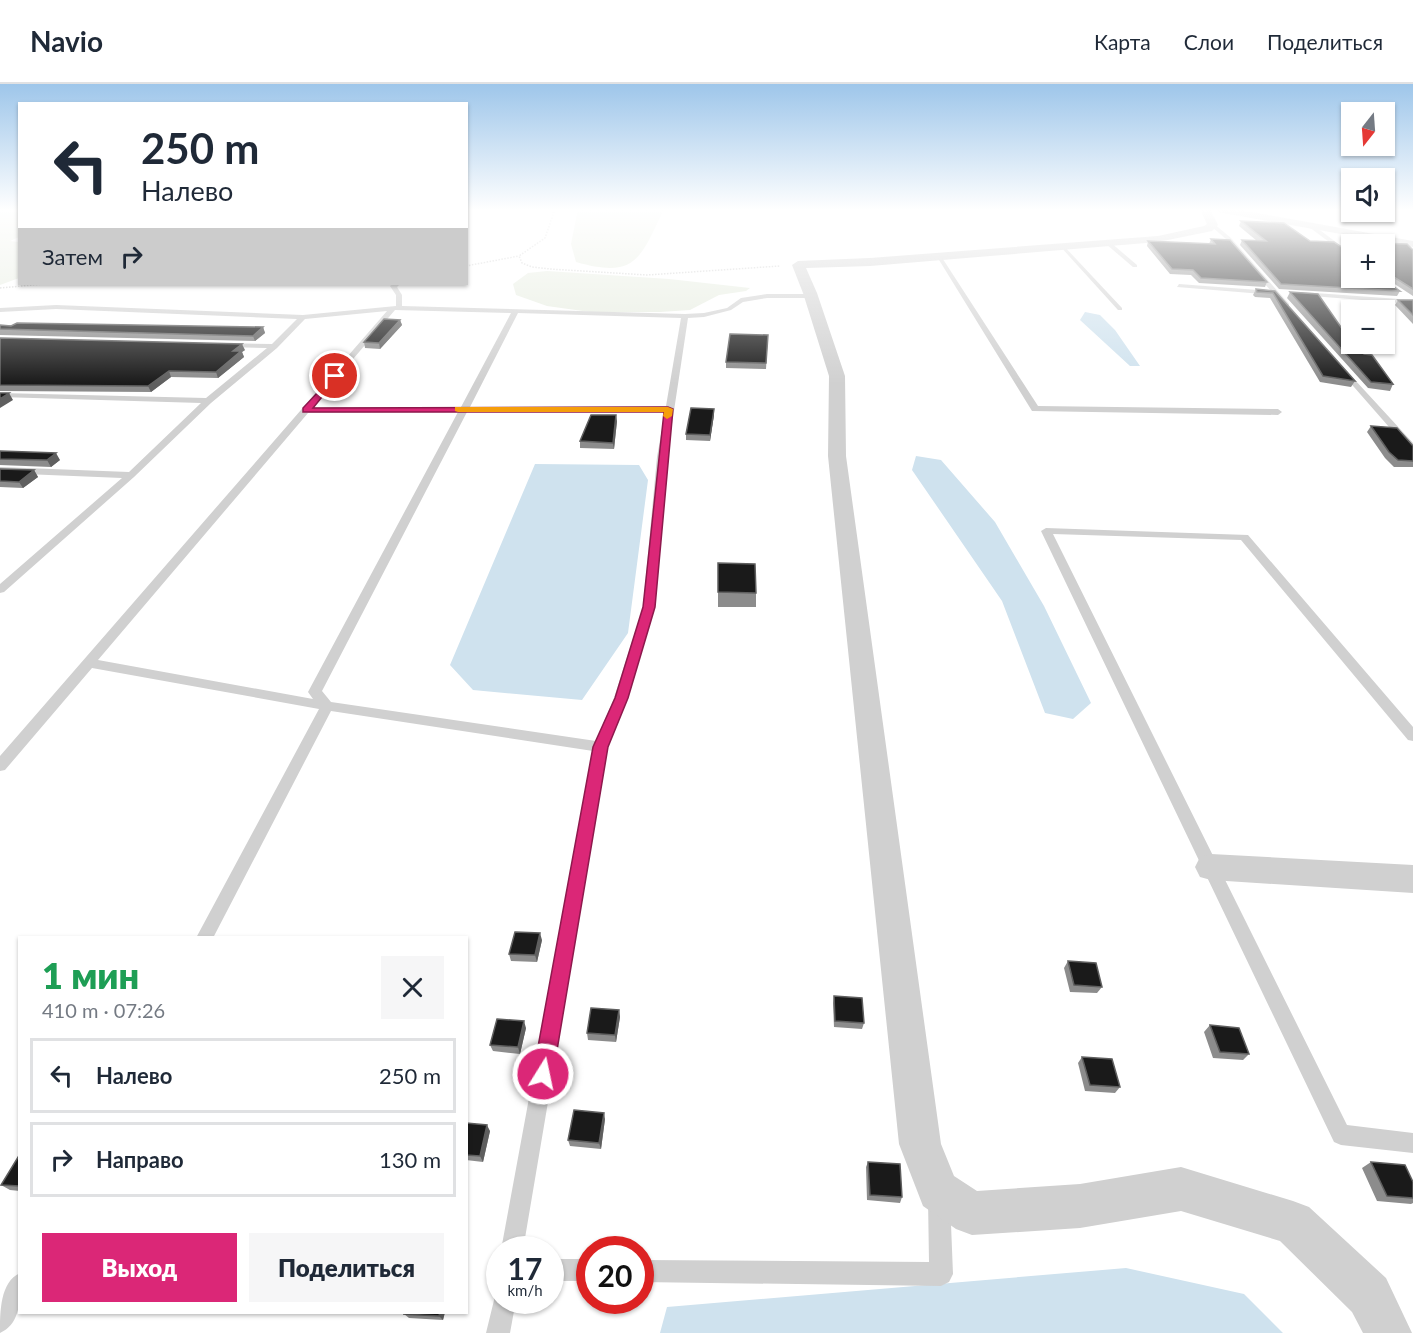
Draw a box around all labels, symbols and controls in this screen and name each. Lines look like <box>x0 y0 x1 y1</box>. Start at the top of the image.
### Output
text: Navio <box>30 24 103 58</box>
text: Карта <box>1094 29 1151 54</box>
text: Слои <box>1184 29 1234 54</box>
text: Поделиться <box>1267 29 1383 54</box>
north arrow <box>1341 102 1395 156</box>
map controls <box>1341 102 1395 354</box>
text: 250 m <box>141 123 259 173</box>
icon: left <box>42 126 120 204</box>
button: sound <box>1341 168 1395 222</box>
text: Налево <box>141 174 233 207</box>
button: + <box>1341 234 1395 288</box>
icon: right <box>115 240 148 273</box>
text: Затем <box>42 243 103 270</box>
button: − <box>1341 300 1395 354</box>
pin <box>309 350 360 401</box>
icon: arrive <box>318 359 351 392</box>
text: 1 мин <box>42 953 139 997</box>
button: close <box>381 956 444 1019</box>
text: 410 m · 07:26 <box>42 998 165 1022</box>
position arrow <box>511 1042 575 1106</box>
icon: left <box>45 1059 78 1092</box>
text: Налево <box>96 1062 172 1089</box>
text: 250 m <box>379 1062 441 1089</box>
icon: right <box>45 1143 78 1176</box>
text: Направо <box>96 1146 184 1173</box>
text: 130 m <box>379 1146 441 1173</box>
button: Выход <box>42 1233 237 1302</box>
button: Поделиться <box>249 1233 444 1302</box>
speed limit sign: 20 <box>576 1236 654 1314</box>
text: 17 <box>508 1250 542 1286</box>
text: km/h <box>507 1281 543 1299</box>

